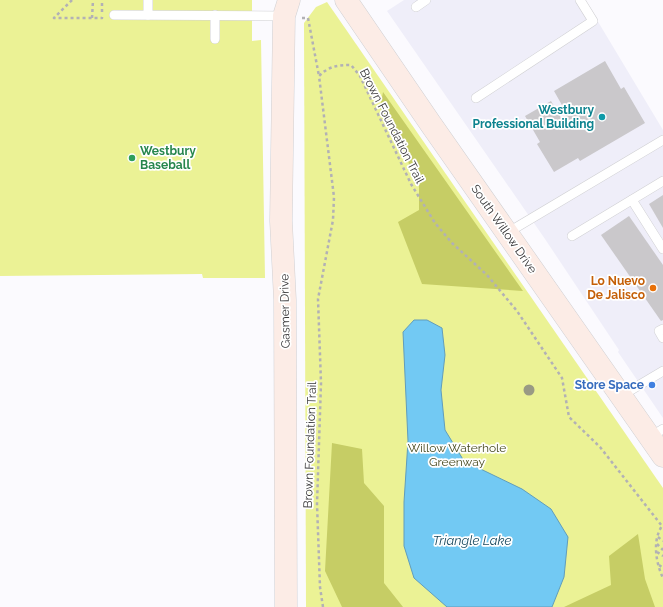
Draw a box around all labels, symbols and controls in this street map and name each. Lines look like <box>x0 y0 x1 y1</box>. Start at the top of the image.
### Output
street label: Brown Foundation Trail <box>357 66 427 186</box>
place label: Westbury Professional Building <box>472 103 594 131</box>
marker: Westbury Professional Building <box>597 112 607 122</box>
place label: Westbury Baseball <box>140 144 196 172</box>
marker: Westbury Baseball <box>127 153 137 163</box>
street label: South Willow Drive <box>468 182 540 276</box>
street label: Gasmer Drive <box>277 274 293 348</box>
place label: Lo Nuevo De Jalisco <box>587 274 645 302</box>
marker: Lo Nuevo De Jalisco <box>648 283 658 293</box>
place label: Store Space <box>575 378 644 392</box>
marker: Store Space <box>647 380 657 390</box>
street label: Brown Foundation Trail <box>301 381 319 509</box>
park label: Willow Waterhole Greenway <box>408 441 506 469</box>
water label: Triangle Lake <box>433 533 511 548</box>

